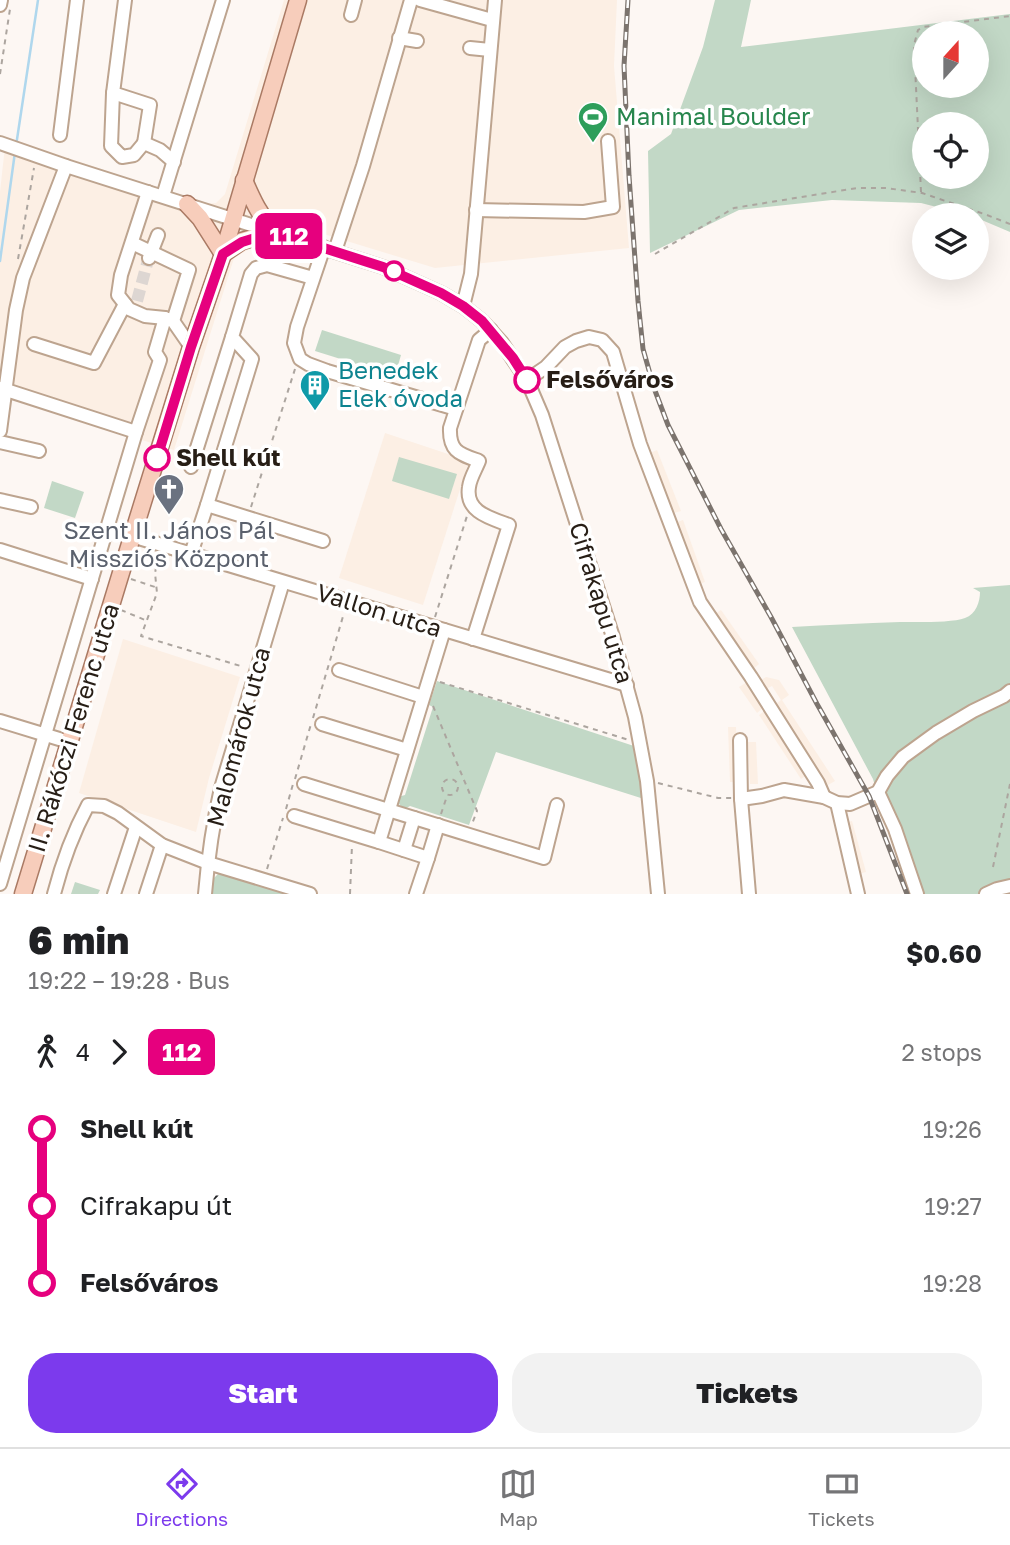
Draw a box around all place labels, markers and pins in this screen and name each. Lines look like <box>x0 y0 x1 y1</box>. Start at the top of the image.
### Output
sports icon: Manimal Boulder <box>576 100 610 144</box>
place label: Manimal Boulder <box>616 101 810 130</box>
unlabelled marker <box>384 261 404 281</box>
place label: Benedek Elek óvoda <box>338 355 463 412</box>
place label: Felsőváros <box>546 364 674 393</box>
marker: Felsőváros <box>514 367 540 393</box>
building icon: Benedek Elek óvoda <box>298 368 332 412</box>
place label: Shell kút <box>176 442 281 471</box>
marker: Shell kút <box>144 445 170 471</box>
church icon: Szent II. János Pál Missziós Központ <box>152 472 186 516</box>
place label: Szent II. János Pál Missziós Központ <box>63 515 275 572</box>

